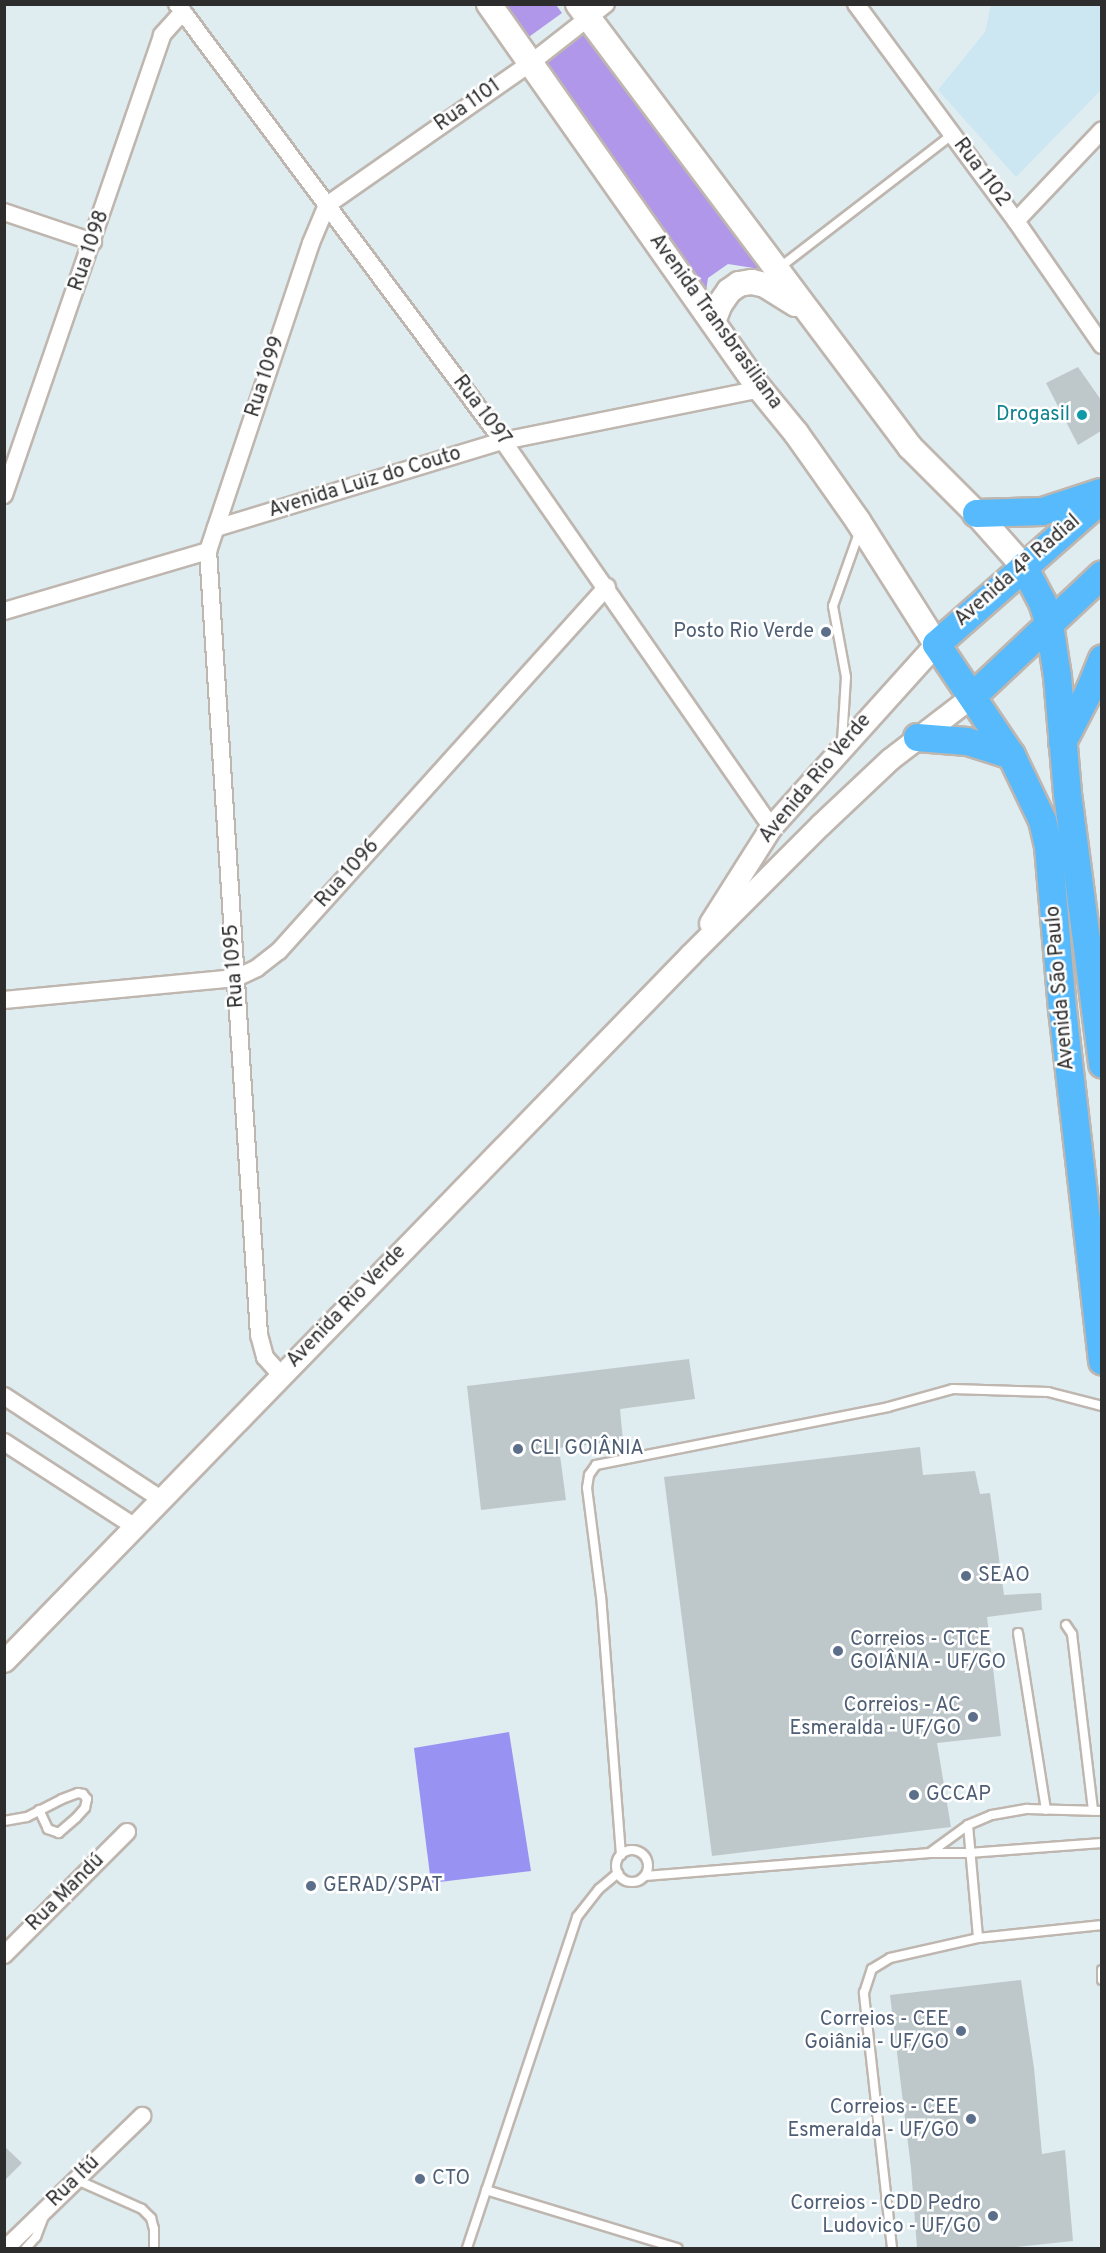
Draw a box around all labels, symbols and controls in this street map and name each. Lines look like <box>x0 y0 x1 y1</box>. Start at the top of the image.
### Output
street label: Rua 1101 <box>430 75 506 137</box>
street label: Rua 1102 <box>947 134 1015 212</box>
street label: Rua 1098 <box>65 207 115 295</box>
street label: Avenida Transbrasiliana <box>643 229 787 415</box>
street label: Rua 1099 <box>242 333 290 421</box>
street label: Rua 1097 <box>447 371 515 451</box>
place label: Drogasil <box>996 403 1070 427</box>
marker: Drogasil <box>1075 408 1089 422</box>
street label: Avenida Luiz do Couto <box>266 442 464 524</box>
street label: Avenida 4ª Radial <box>950 510 1086 632</box>
place label: Posto Rio Verde <box>672 620 814 644</box>
marker: Posto Rio Verde <box>819 625 833 639</box>
street label: Avenida Rio Verde <box>755 709 877 849</box>
street label: Rua 1096 <box>311 835 385 913</box>
street label: Avenida São Paulo <box>1042 905 1080 1071</box>
street label: Rua 1095 <box>220 923 250 1009</box>
street label: Avenida Rio Verde <box>282 1240 412 1374</box>
place label: CLI GOIÂNIA <box>530 1437 644 1461</box>
marker: CLI GOIÂNIA <box>511 1442 525 1456</box>
place label: SEAO <box>978 1564 1030 1588</box>
marker: SEAO <box>959 1569 973 1583</box>
place label: Correios - CTCE GOIÂNIA - UF/GO <box>850 1628 1007 1675</box>
marker: Correios - CTCE GOIÂNIA - UF/GO <box>831 1644 845 1658</box>
place label: Correios - AC Esmeralda - UF/GO <box>790 1694 961 1741</box>
marker: Correios - AC Esmeralda - UF/GO <box>966 1710 980 1724</box>
place label: GCCAP <box>926 1783 991 1807</box>
marker: GCCAP <box>907 1788 921 1802</box>
street label: Rua Mandú <box>22 1849 110 1937</box>
place label: GERAD/SPAT <box>323 1874 443 1898</box>
marker: GERAD/SPAT <box>304 1879 318 1893</box>
place label: Correios - CEE Goiânia - UF/GO <box>804 2008 949 2055</box>
marker: Correios - CEE Goiânia - UF/GO <box>954 2024 968 2038</box>
place label: Correios - CEE Esmeralda - UF/GO <box>788 2096 959 2143</box>
marker: Correios - CEE Esmeralda - UF/GO <box>964 2112 978 2126</box>
street label: Rua Itú <box>43 2151 105 2213</box>
place label: CTO <box>432 2167 470 2191</box>
marker: CTO <box>413 2172 427 2186</box>
place label: Correios - CDD Pedro Ludovico - UF/GO <box>790 2192 981 2239</box>
marker: Correios - CDD Pedro Ludovico - UF/GO <box>986 2209 1000 2223</box>

